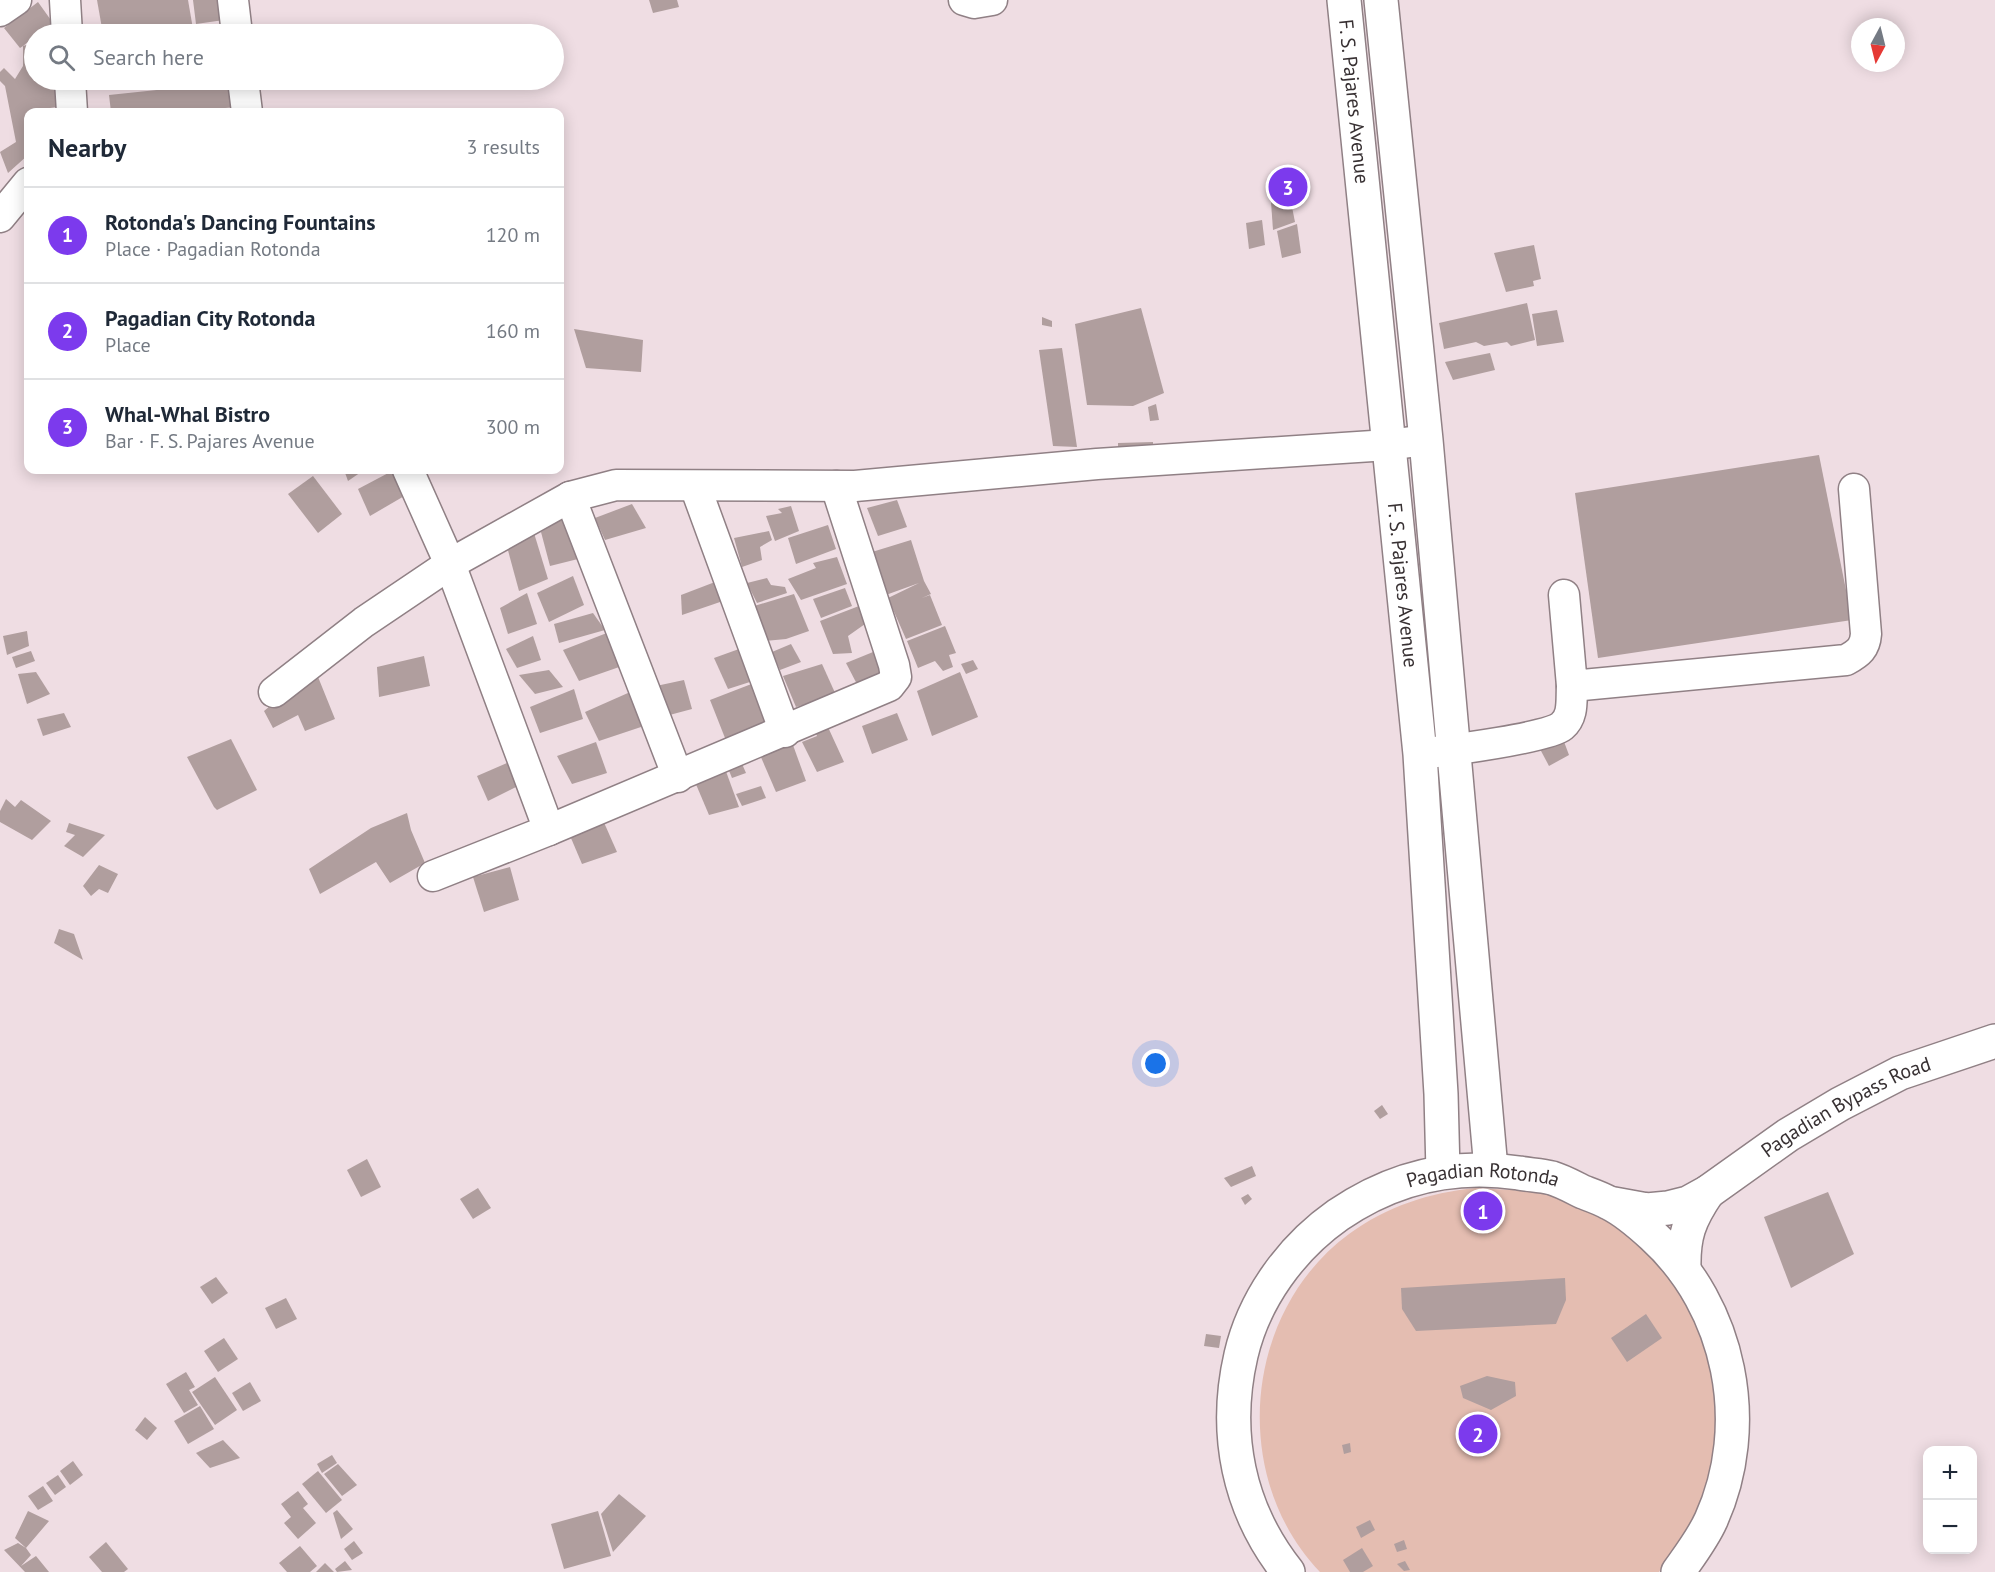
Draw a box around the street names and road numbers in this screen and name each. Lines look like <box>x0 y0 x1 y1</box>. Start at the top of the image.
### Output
street label: F. S. Pajares Avenue <box>1333 18 1375 185</box>
street label: F. S. Pajares Avenue <box>1382 501 1424 669</box>
street label: Pagadian Bypass Road <box>1756 1051 1934 1163</box>
street label: Pagadian Rotonda <box>1403 1157 1563 1194</box>

